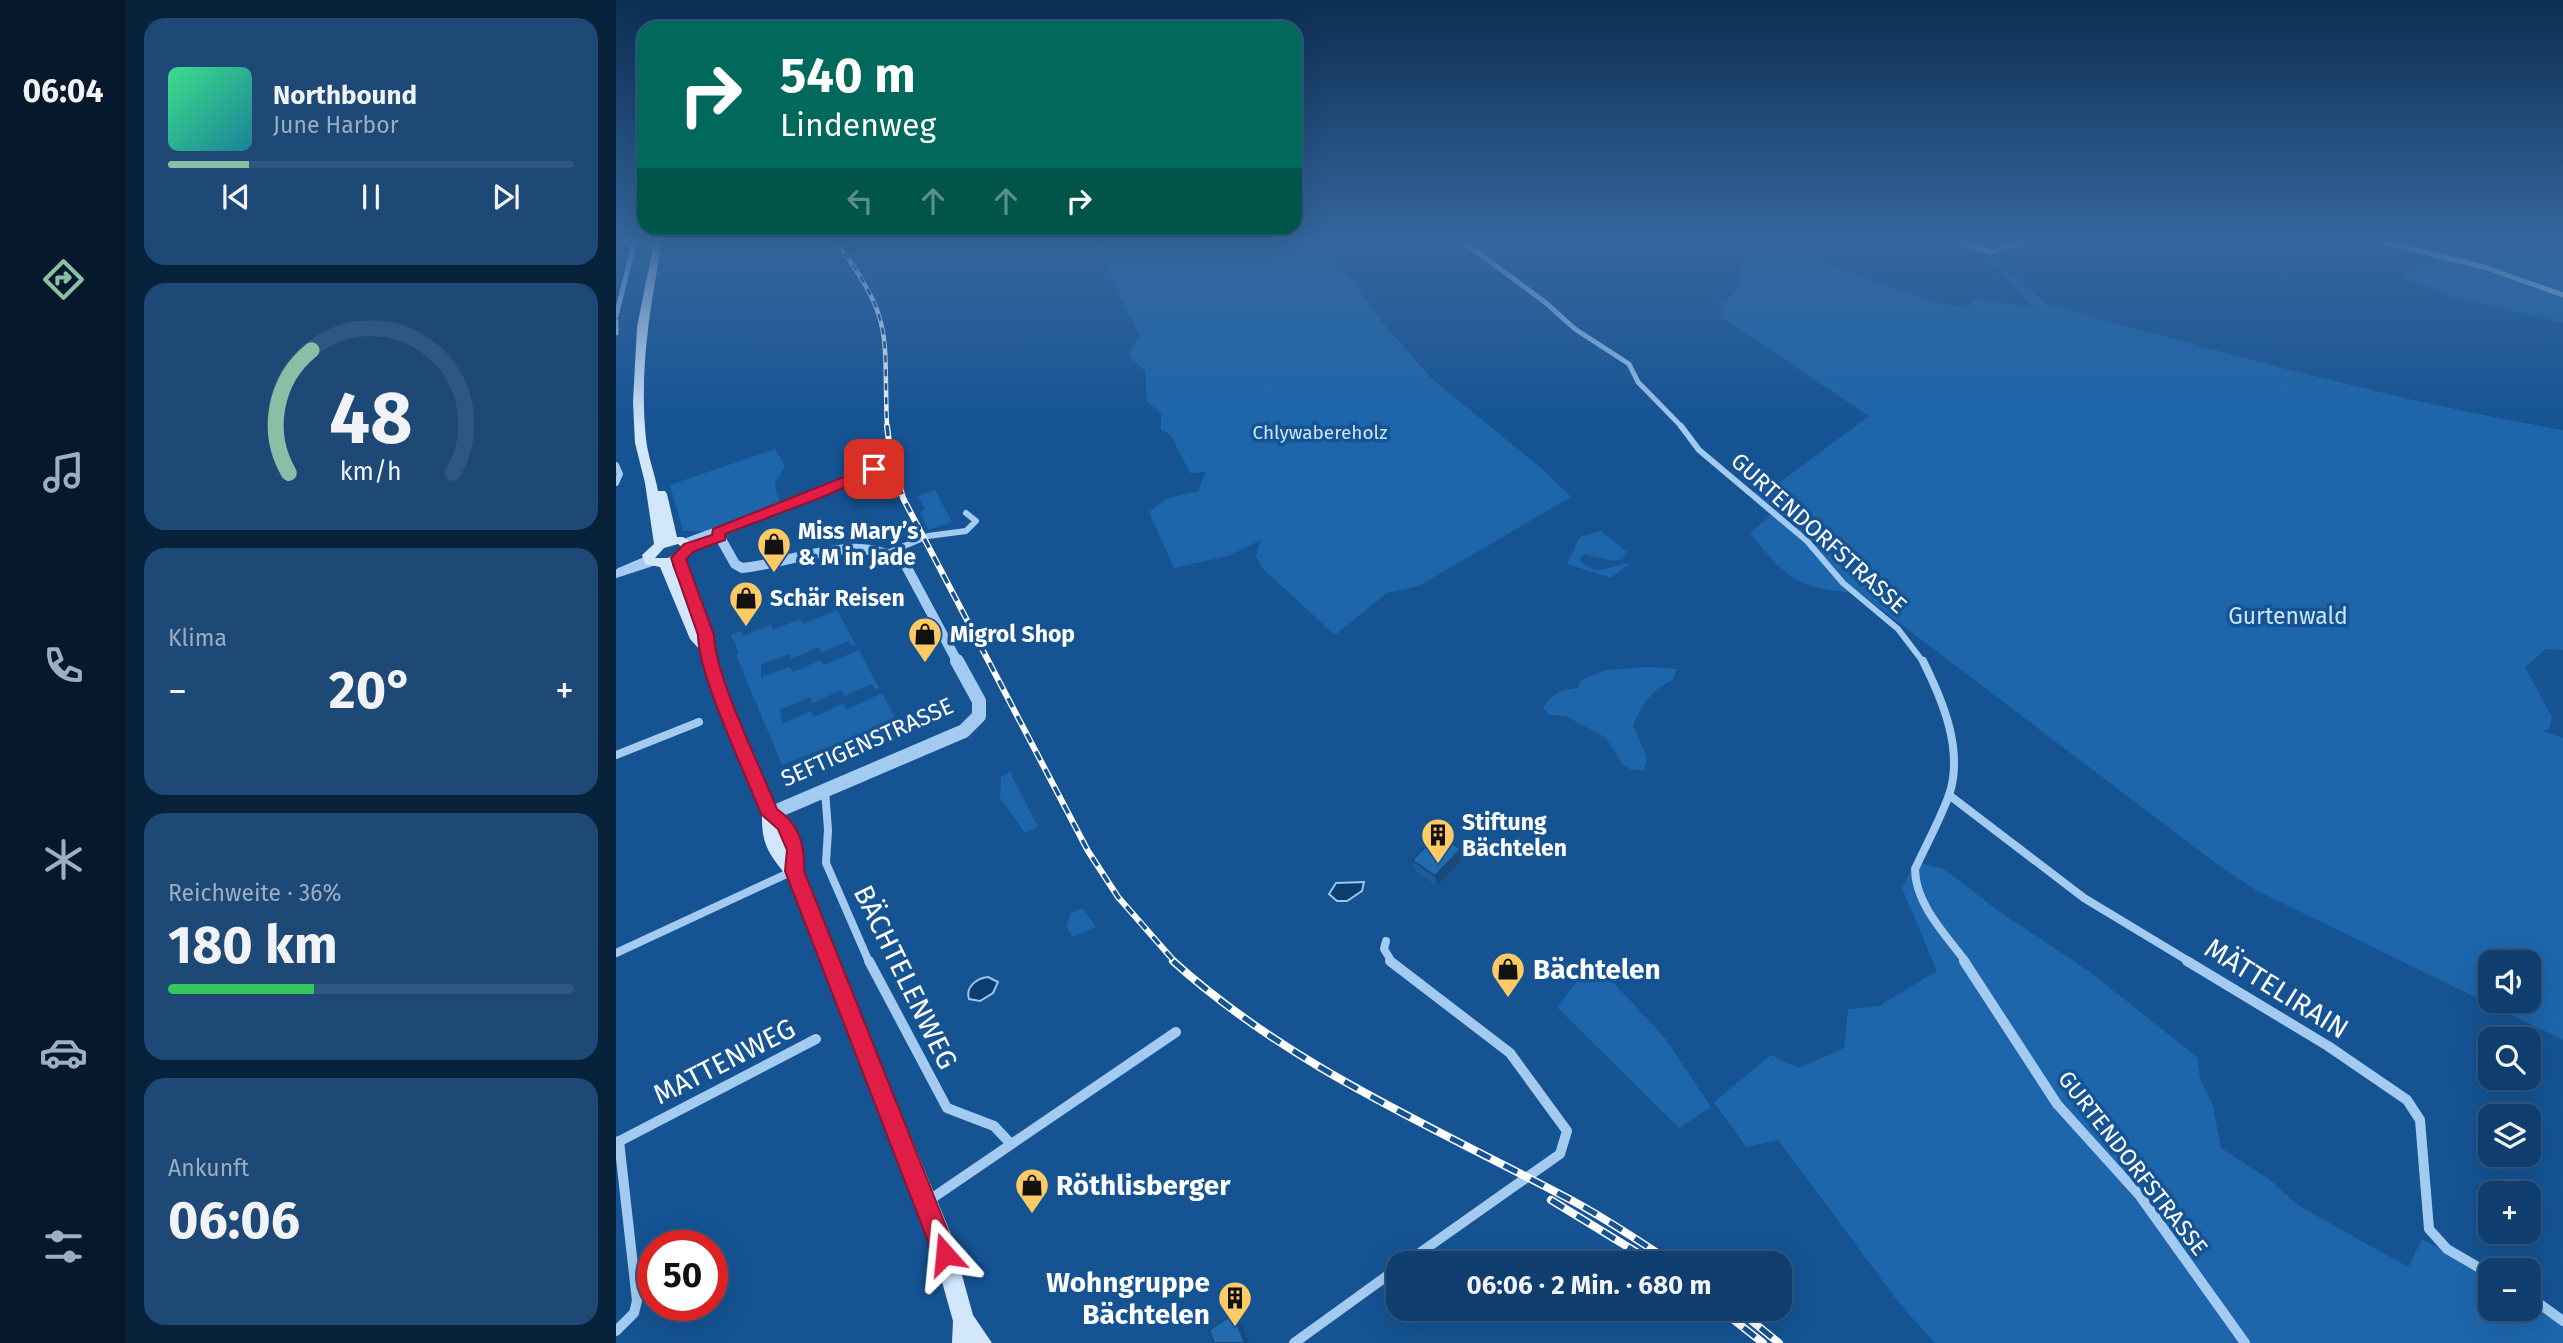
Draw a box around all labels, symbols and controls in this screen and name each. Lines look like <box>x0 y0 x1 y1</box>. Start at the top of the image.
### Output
text: 540 m <box>780 46 916 105</box>
icon: right <box>665 49 756 140</box>
text: 06:04 <box>22 72 104 110</box>
text: Northbound <box>273 80 417 111</box>
text: Lindenweg <box>780 106 936 144</box>
text: June Harbor <box>273 111 399 139</box>
icon: previous <box>217 178 255 216</box>
icon: pause <box>352 178 390 216</box>
icon: next <box>487 178 525 216</box>
icon: left <box>841 182 879 220</box>
icon: ahead <box>914 182 952 220</box>
icon: ahead <box>987 182 1025 220</box>
icon: right <box>1060 182 1098 220</box>
icon: directions <box>39 255 88 304</box>
text: 48 <box>329 375 413 462</box>
park label: Chlywabereholz <box>1252 421 1388 444</box>
pin <box>844 439 904 499</box>
street label: GURTENDORFSTRASSE <box>1725 447 1913 619</box>
icon: music <box>39 448 88 497</box>
icon: arrive <box>855 450 893 488</box>
text: km/h <box>340 456 402 486</box>
place label: Miss Mary’s & M in Jade <box>798 517 918 571</box>
shop icon: Miss Mary’s & M in Jade <box>755 525 793 574</box>
shop icon: Schär Reisen <box>727 579 765 628</box>
place label: Schär Reisen <box>770 584 905 612</box>
park label: Gurtenwald <box>2228 602 2348 630</box>
shop icon: Migrol Shop <box>906 615 944 664</box>
place label: Migrol Shop <box>950 620 1075 648</box>
text: Klima <box>168 624 227 652</box>
icon: phone <box>39 641 88 690</box>
text: 20° <box>329 659 413 722</box>
text: − <box>168 668 187 714</box>
text: + <box>555 668 574 714</box>
street label: SEFTIGENSTRASSE <box>777 691 957 793</box>
place label: Stiftung Bächtelen <box>1462 808 1567 862</box>
building icon: Stiftung Bächtelen <box>1419 816 1457 865</box>
icon: climate <box>39 835 88 884</box>
text: Reichweite · 36% <box>168 879 342 907</box>
street label: BÄCHTELENWEG <box>847 880 964 1074</box>
text: 180 km <box>168 914 338 977</box>
street label: MÄTTELIRAIN <box>2199 931 2355 1046</box>
shop icon: Bächtelen <box>1489 950 1527 999</box>
map controls <box>2478 950 2541 1321</box>
button: sound <box>2478 950 2541 1013</box>
place label: Bächtelen <box>1533 953 1661 986</box>
street label: MATTENWEG <box>648 1012 801 1111</box>
button: search <box>2478 1027 2541 1090</box>
icon: car <box>39 1028 88 1077</box>
street label: GURTENDORFSTRASSE <box>2052 1065 2214 1261</box>
button: layers <box>2478 1104 2541 1167</box>
text: Ankunft <box>168 1154 249 1182</box>
shop icon: Röthlisberger <box>1013 1166 1051 1215</box>
place label: Röthlisberger <box>1056 1169 1231 1202</box>
button: + <box>2478 1181 2541 1244</box>
text: 06:06 <box>168 1189 300 1252</box>
position arrow <box>908 1217 982 1291</box>
icon: filters <box>39 1222 88 1271</box>
speed limit sign: 50 <box>637 1230 728 1321</box>
button: − <box>2478 1258 2541 1321</box>
place label: Wohngruppe Bächtelen <box>1046 1266 1210 1331</box>
text: 06:06 · 2 Min. · 680 m <box>1467 1270 1711 1301</box>
building icon: Wohngruppe Bächtelen <box>1216 1279 1254 1328</box>

